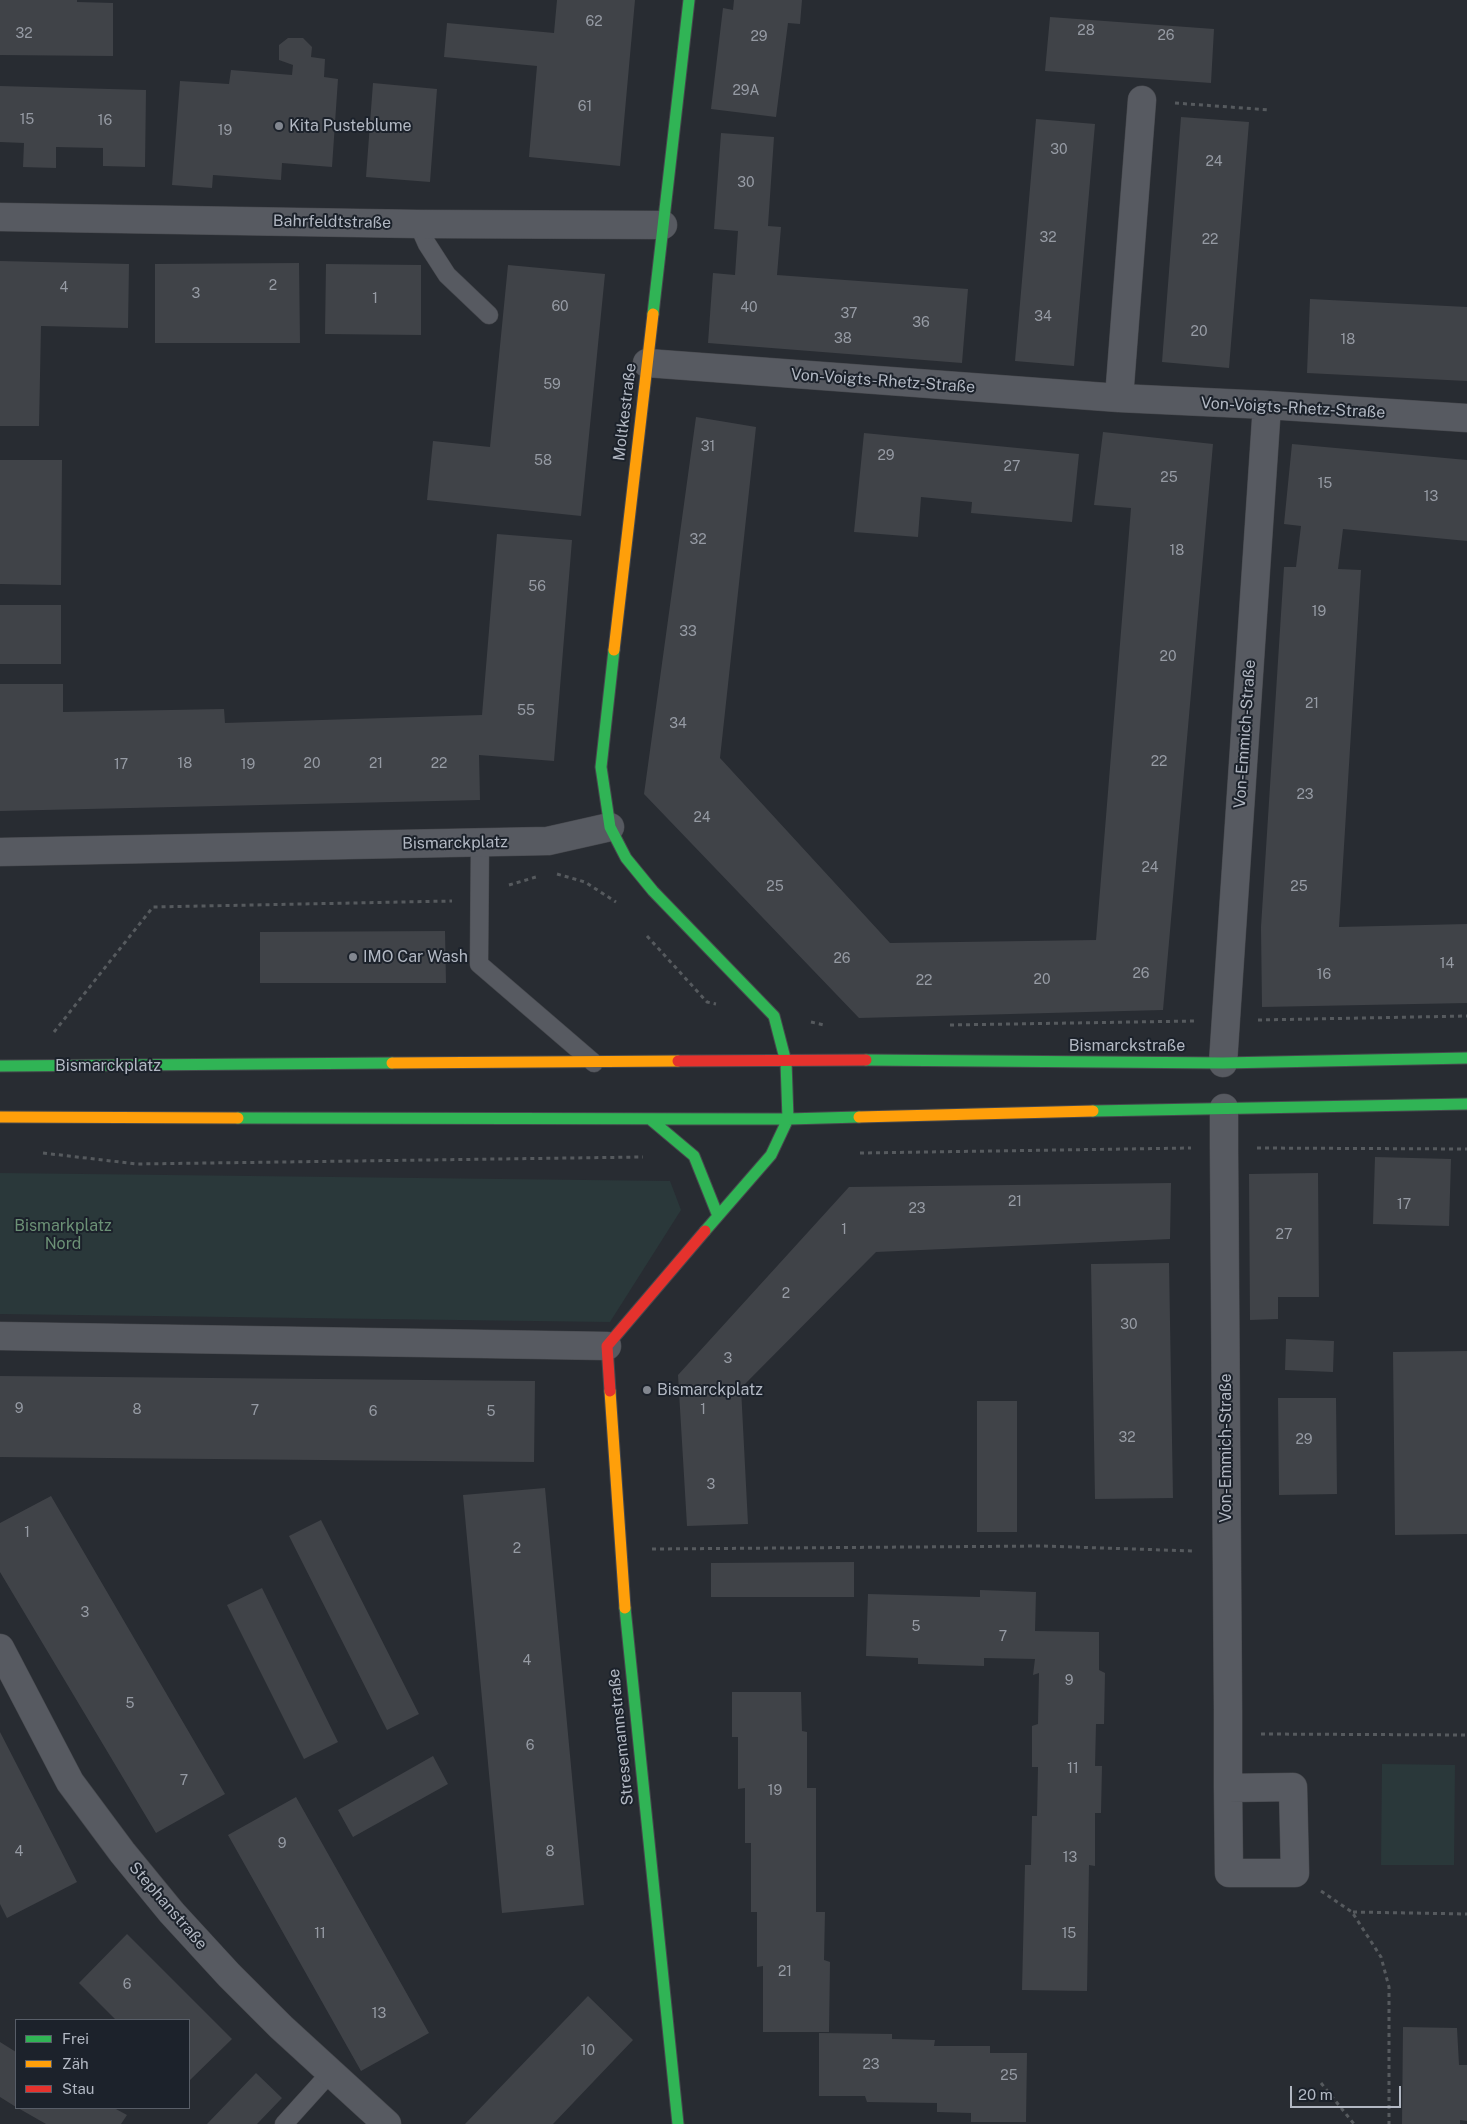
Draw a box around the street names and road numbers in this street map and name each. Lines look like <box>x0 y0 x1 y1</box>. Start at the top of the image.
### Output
street label: Bahrfeldtstraße <box>273 211 391 233</box>
street label: Moltkestraße <box>609 362 641 462</box>
street label: Von-Voigts-Rhetz-Straße <box>790 365 976 397</box>
street label: Von-Voigts-Rhetz-Straße <box>1200 394 1386 422</box>
street label: Von-Emmich-Straße <box>1230 659 1260 809</box>
street label: Bismarckplatz <box>402 832 508 854</box>
street label: Bismarckstraße <box>1069 1036 1185 1056</box>
street label: Bismarckplatz <box>55 1056 161 1076</box>
street label: Von-Emmich-Straße <box>1216 1373 1236 1523</box>
street label: Stresemannstraße <box>604 1668 638 1806</box>
street label: Stephanstraße <box>125 1858 211 1954</box>

